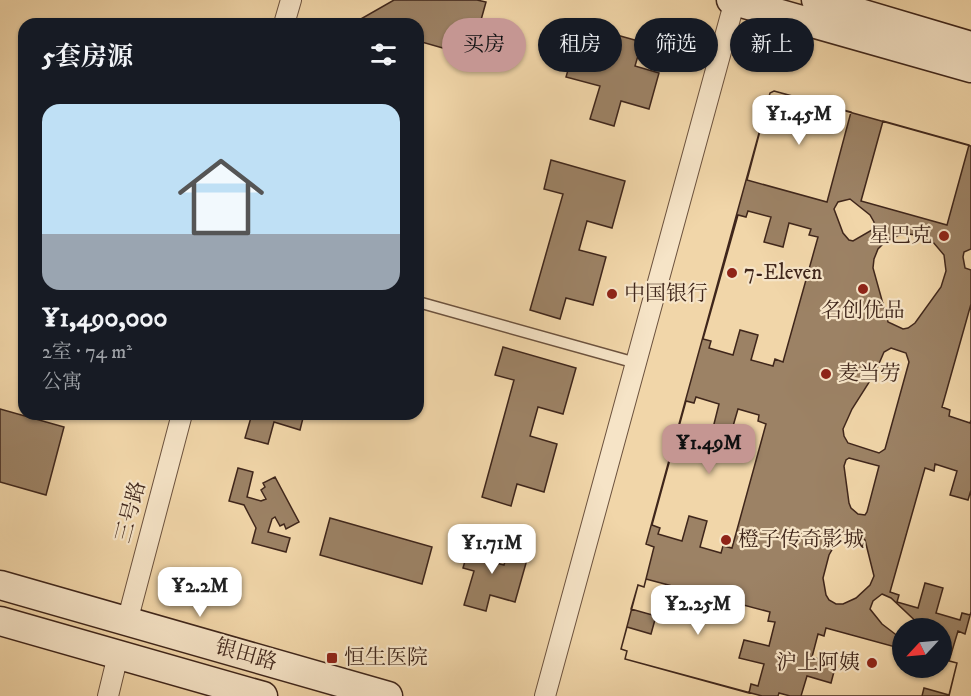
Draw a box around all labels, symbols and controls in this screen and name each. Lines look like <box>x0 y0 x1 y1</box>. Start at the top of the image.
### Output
chip: 买房 <box>442 18 526 72</box>
chip: 租房 <box>538 18 622 72</box>
chip: 筛选 <box>634 18 718 72</box>
chip: 新上 <box>730 18 814 72</box>
icon: filters <box>367 38 400 71</box>
text: 5套房源 <box>42 41 133 74</box>
pin: ¥1.45M <box>750 95 848 146</box>
text: ¥1.45M <box>766 102 832 127</box>
icon: home <box>167 143 275 251</box>
place label: 星巴克 <box>869 223 932 249</box>
marker: 星巴克 <box>937 229 951 243</box>
place label: 7-Eleven <box>744 260 822 286</box>
marker: 7-Eleven <box>725 266 739 280</box>
place label: 中国银行 <box>624 281 708 307</box>
marker: 名创优品 <box>856 282 870 296</box>
marker: 中国银行 <box>605 287 619 301</box>
place label: 名创优品 <box>821 298 905 324</box>
text: ¥1,490,000 <box>42 302 167 335</box>
text: 2室 · 74 m² <box>42 340 132 365</box>
place label: 麦当劳 <box>838 361 901 387</box>
marker: 麦当劳 <box>819 367 833 381</box>
text: 公寓 <box>42 370 82 395</box>
pin: ¥1.49M <box>660 424 758 475</box>
text: ¥1.49M <box>676 431 742 456</box>
street label: 三号路 <box>110 478 152 546</box>
pin: ¥1.71M <box>443 524 541 575</box>
place label: 橙子传奇影城 <box>738 527 864 553</box>
text: ¥1.71M <box>462 531 522 556</box>
marker: 橙子传奇影城 <box>719 533 733 547</box>
pin: ¥2.2M <box>158 567 242 618</box>
text: ¥2.2M <box>172 574 228 599</box>
pin: ¥2.25M <box>649 585 747 636</box>
text: ¥2.25M <box>665 592 731 617</box>
north arrow <box>892 618 952 678</box>
map controls <box>892 618 952 678</box>
street label: 银田路 <box>212 634 280 676</box>
place label: 恒生医院 <box>344 645 428 671</box>
place label: 沪上阿姨 <box>776 650 860 676</box>
marker: 恒生医院 <box>325 651 339 665</box>
marker: 沪上阿姨 <box>865 656 879 670</box>

